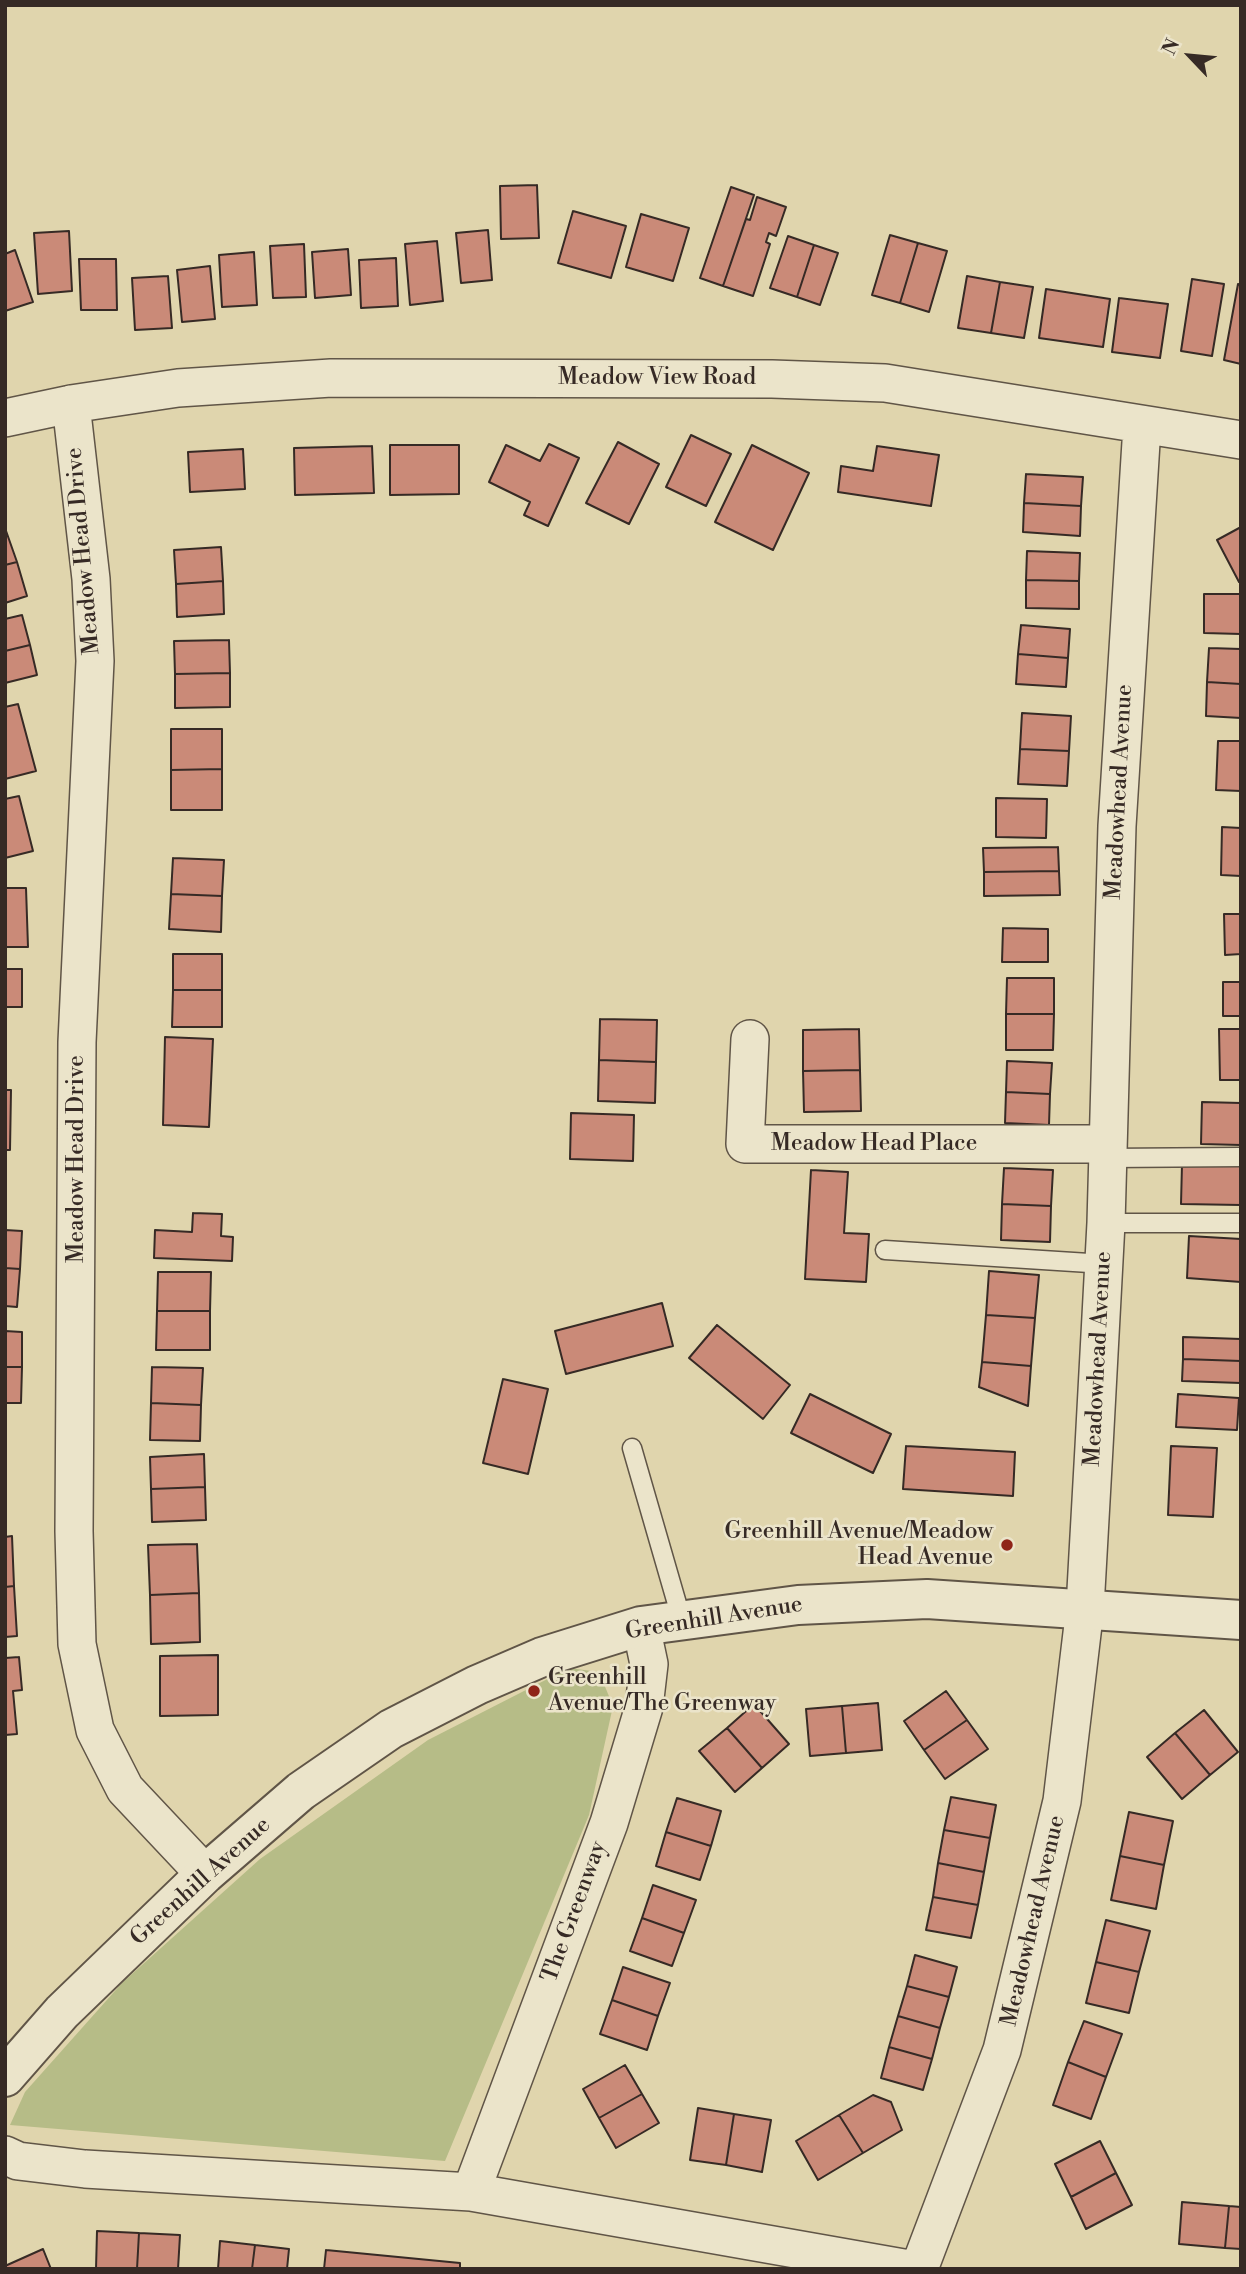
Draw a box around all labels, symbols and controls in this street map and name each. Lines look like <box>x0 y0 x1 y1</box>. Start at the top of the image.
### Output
north arrow <box>1155 21 1225 91</box>
text: N <box>1157 35 1185 59</box>
street label: Meadow View Road <box>558 364 756 392</box>
street label: Meadow Head Drive <box>61 446 107 656</box>
street label: Meadowhead Avenue <box>1101 684 1139 900</box>
street label: Meadow Head Drive <box>63 1055 91 1263</box>
street label: Meadow Head Place <box>771 1130 977 1158</box>
street label: Meadowhead Avenue <box>1080 1251 1118 1467</box>
place label: Greenhill Avenue/Meadow Head Avenue <box>725 1518 993 1572</box>
marker: Greenhill Avenue/Meadow Head Avenue <box>999 1537 1015 1553</box>
street label: Greenhill Avenue <box>623 1591 805 1647</box>
place label: Greenhill Avenue/The Greenway <box>548 1664 776 1718</box>
marker: Greenhill Avenue/The Greenway <box>526 1683 542 1699</box>
street label: Greenhill Avenue <box>125 1812 277 1952</box>
street label: Meadowhead Avenue <box>996 1813 1072 2029</box>
street label: The Greenway <box>537 1838 613 1986</box>

